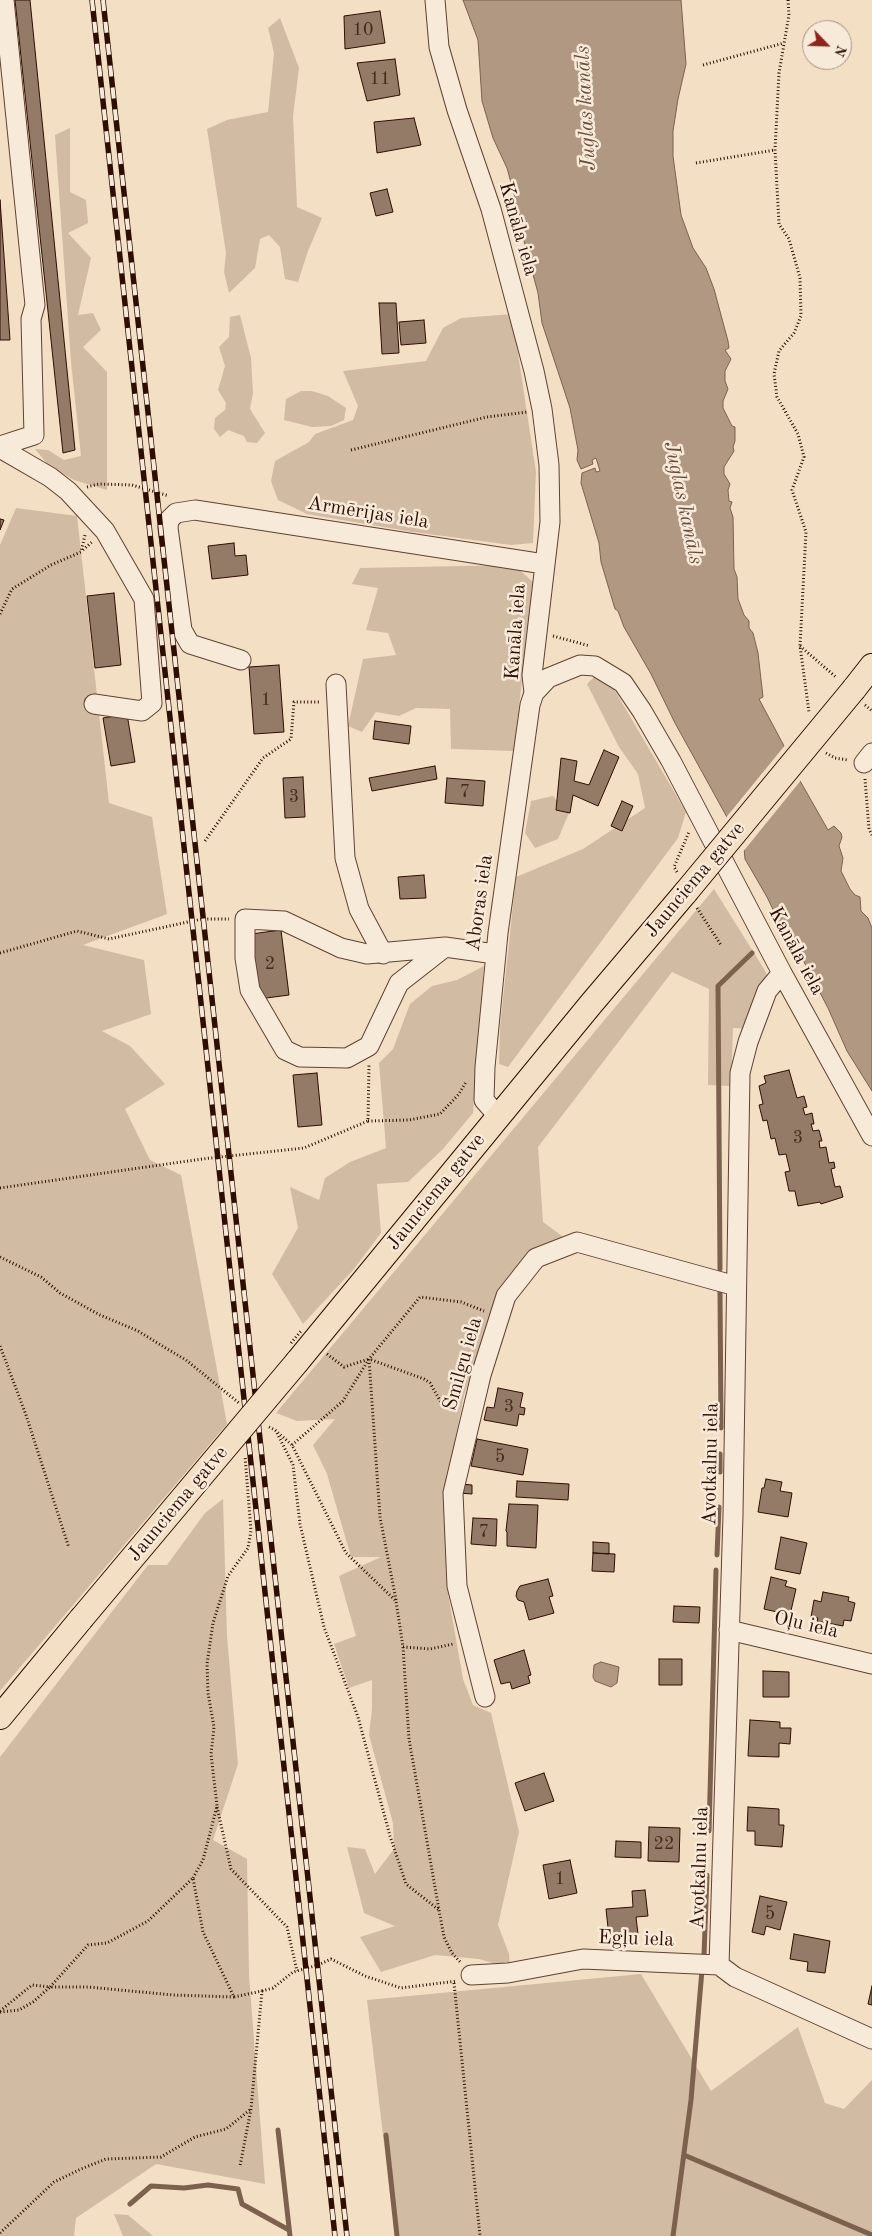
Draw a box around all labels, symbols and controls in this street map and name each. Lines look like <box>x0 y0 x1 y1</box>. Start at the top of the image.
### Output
house number: 10 <box>353 19 373 41</box>
north arrow <box>802 20 852 70</box>
text: N <box>831 43 848 58</box>
water label: Juglas kanāls <box>570 45 602 171</box>
house number: 11 <box>370 68 390 90</box>
street label: Kanāla iela <box>493 179 543 279</box>
water label: Juglas kanāls <box>658 439 708 567</box>
street label: Armērijas iela <box>306 492 430 534</box>
street label: Kanāla iela <box>501 583 531 681</box>
house number: 1 <box>261 689 271 711</box>
house number: 7 <box>460 781 470 803</box>
house number: 3 <box>289 786 299 808</box>
street label: Jaunciema gatve <box>640 817 750 943</box>
street label: Aboras iela <box>461 853 499 953</box>
street label: Kanāla iela <box>763 903 829 999</box>
house number: 2 <box>265 953 275 975</box>
house number: 3 <box>793 1127 803 1149</box>
street label: Jaunciema gatve <box>382 1129 490 1255</box>
street label: Smilgu iela <box>438 1315 488 1413</box>
house number: 3 <box>504 1396 514 1418</box>
street label: Avotkalnu iela <box>698 1402 724 1526</box>
street label: Jaunciema gatve <box>123 1441 233 1567</box>
house number: 5 <box>495 1446 505 1468</box>
house number: 7 <box>479 1521 489 1543</box>
street label: Oļu iela <box>771 1606 841 1644</box>
street label: Avotkalnu iela <box>686 1806 714 1930</box>
house number: 22 <box>654 1833 674 1855</box>
house number: 1 <box>555 1868 565 1890</box>
house number: 5 <box>765 1903 775 1925</box>
street label: Egļu iela <box>598 1926 674 1952</box>

